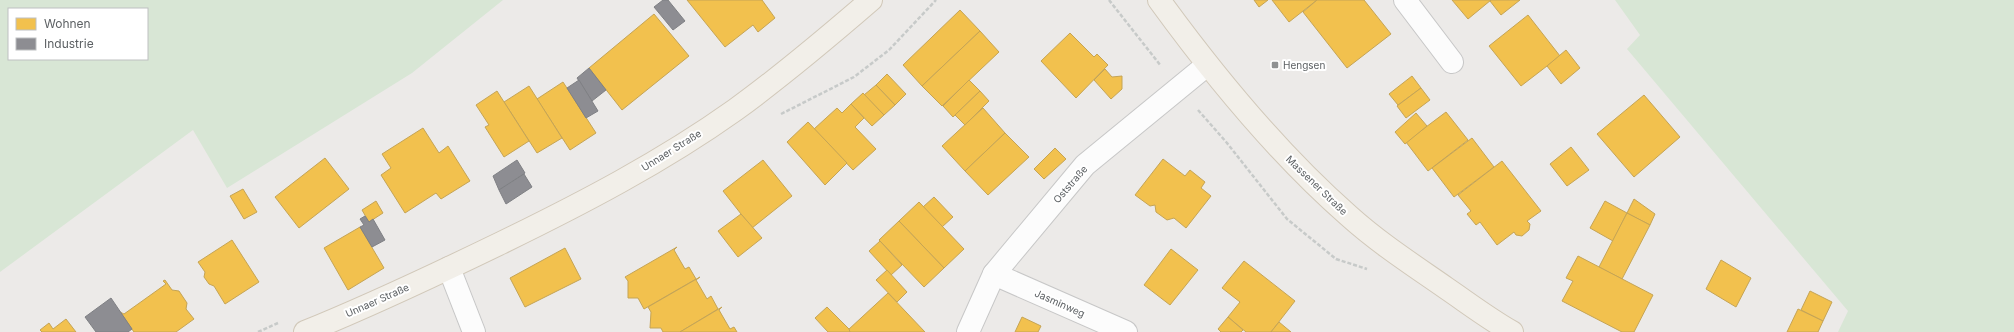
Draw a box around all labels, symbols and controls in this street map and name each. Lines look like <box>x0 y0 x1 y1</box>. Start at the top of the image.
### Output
legend <box>8 8 148 60</box>
text: Wohnen <box>44 16 91 31</box>
text: Industrie <box>44 36 94 51</box>
place label: Hengsen <box>1283 59 1325 71</box>
marker: Hengsen <box>1270 60 1280 70</box>
street label: Unnaer Straße <box>639 127 703 173</box>
street label: Massener Straße <box>1284 153 1350 217</box>
street label: Oststraße <box>1050 163 1090 205</box>
street label: Unnaer Straße <box>343 281 411 319</box>
street label: Jasminweg <box>1033 287 1087 319</box>

